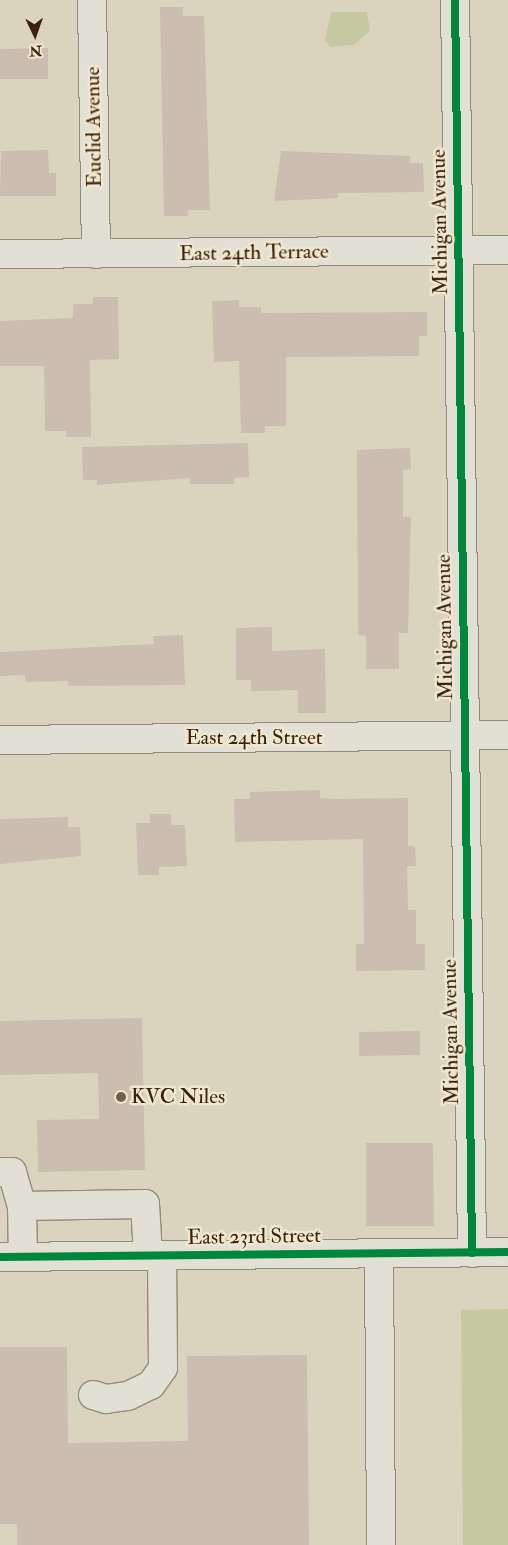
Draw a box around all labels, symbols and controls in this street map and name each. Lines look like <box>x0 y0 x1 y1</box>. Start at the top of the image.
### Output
north arrow <box>10 10 60 60</box>
text: N <box>29 42 43 59</box>
street label: Euclid Avenue <box>80 66 108 188</box>
street label: Michigan Avenue <box>426 149 454 295</box>
street label: East 24th Terrace <box>179 239 329 267</box>
street label: Michigan Avenue <box>431 554 459 700</box>
street label: East 24th Street <box>185 725 323 751</box>
street label: Michigan Avenue <box>437 959 465 1105</box>
place label: KVC Niles <box>131 1084 225 1110</box>
marker: KVC Niles <box>115 1091 127 1103</box>
street label: East 23rd Street <box>187 1223 321 1251</box>

